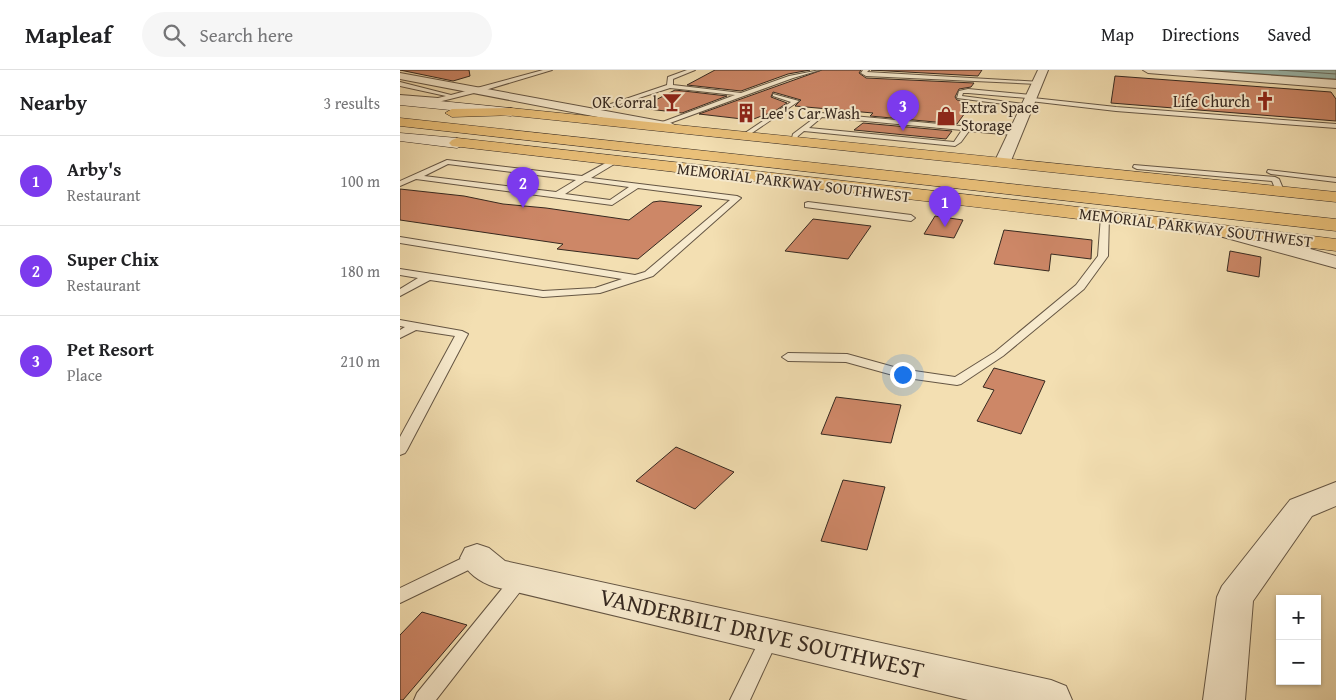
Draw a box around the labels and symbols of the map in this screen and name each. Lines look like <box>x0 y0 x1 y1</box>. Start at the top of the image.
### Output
place label: Life Church <box>1173 89 1250 113</box>
place label: OK Corral <box>592 90 658 114</box>
pin: 3 <box>887 90 919 131</box>
church icon: Life Church <box>1254 90 1276 112</box>
bar icon: OK Corral <box>661 91 683 113</box>
place label: Extra Space Storage <box>961 95 1039 137</box>
place label: Lee's Car Wash <box>761 101 860 125</box>
building icon: Lee's Car Wash <box>735 102 757 124</box>
shop icon: Extra Space Storage <box>935 105 957 127</box>
street label: MEMORIAL PARKWAY SOUTHWEST <box>676 156 912 208</box>
pin: 2 <box>507 167 539 208</box>
pin: 1 <box>929 186 961 227</box>
street label: MEMORIAL PARKWAY SOUTHWEST <box>1078 201 1314 253</box>
your location <box>890 362 916 388</box>
street label: VANDERBILT DRIVE SOUTHWEST <box>596 579 928 687</box>

